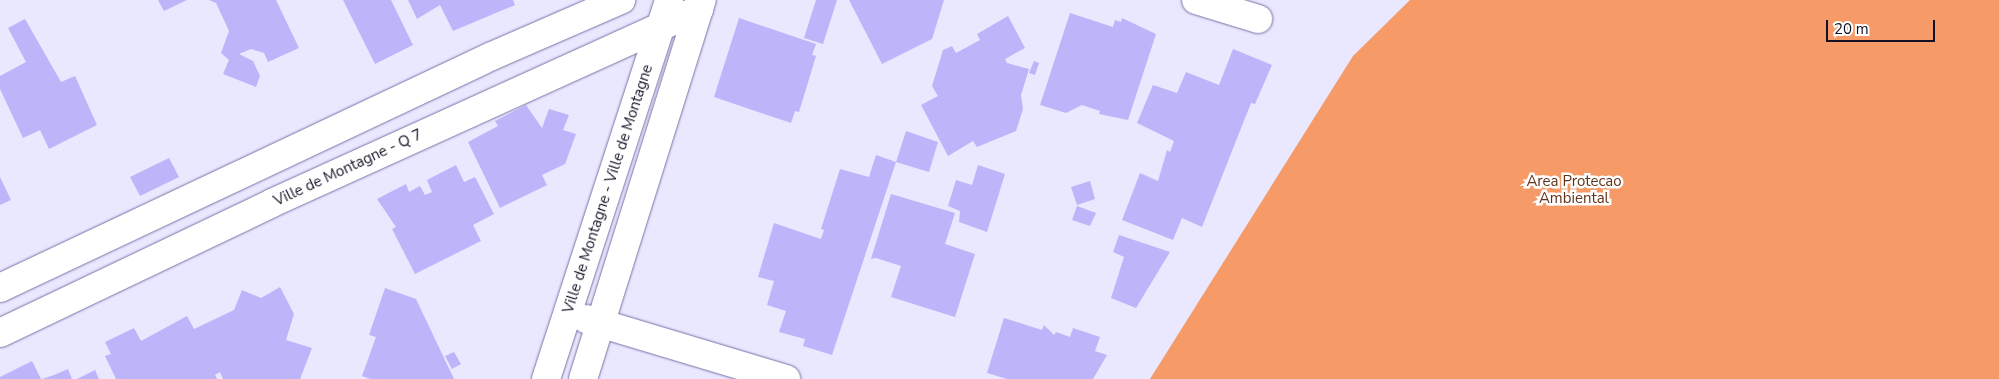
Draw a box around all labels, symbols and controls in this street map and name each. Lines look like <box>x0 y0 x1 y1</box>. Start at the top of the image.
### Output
scale bar <box>1829 10 1938 42</box>
text: 20 m <box>1834 19 1869 39</box>
street label: Ville de Montagne - Ville de Montagne <box>559 62 657 316</box>
street label: Ville de Montagne - Q 7 <box>271 126 425 210</box>
park label: Area Protecao Ambiental <box>1526 172 1622 207</box>

